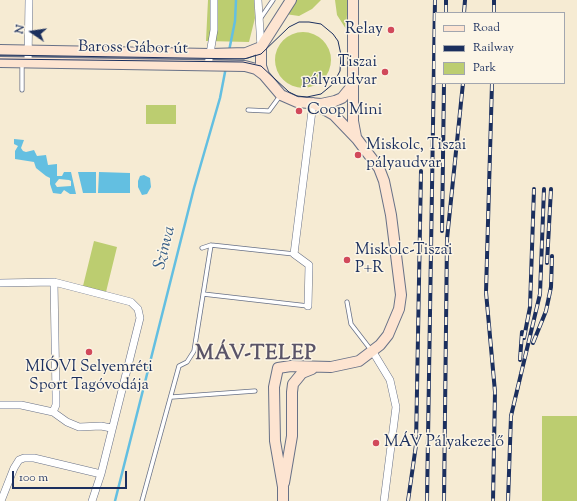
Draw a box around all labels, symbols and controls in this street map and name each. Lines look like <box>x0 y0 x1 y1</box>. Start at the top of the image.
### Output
north arrow <box>12 12 52 52</box>
legend <box>435 12 565 84</box>
text: Road <box>473 19 500 37</box>
place label: Relay <box>345 20 383 40</box>
text: N <box>12 23 29 35</box>
marker: Relay <box>386 25 396 35</box>
street label: Baross Gábor út <box>78 38 188 60</box>
text: Railway <box>473 39 514 57</box>
place label: Tiszai pályaudvar <box>302 53 377 91</box>
text: Park <box>473 59 496 77</box>
marker: Tiszai pályaudvar <box>380 67 390 77</box>
place label: Coop Mini <box>307 101 382 121</box>
marker: Coop Mini <box>294 106 304 116</box>
place label: Miskolc, Tiszai pályaudvar <box>366 136 466 174</box>
marker: Miskolc, Tiszai pályaudvar <box>353 150 363 160</box>
water label: Szinva <box>151 224 181 272</box>
place label: Miskolc-Tiszai P+R <box>355 241 452 279</box>
marker: Miskolc-Tiszai P+R <box>342 255 352 265</box>
district label: MÁV-TELEP <box>195 344 317 368</box>
marker: MIÓVI Selyemréti Sport Tagóvodája <box>84 347 94 357</box>
place label: MIÓVI Selyemréti Sport Tagóvodája <box>25 358 153 396</box>
place label: MÁV Pályakezelő <box>384 433 504 453</box>
marker: MÁV Pályakezelő <box>371 438 381 448</box>
scale bar <box>14 463 129 489</box>
text: 100 m <box>19 469 48 487</box>

